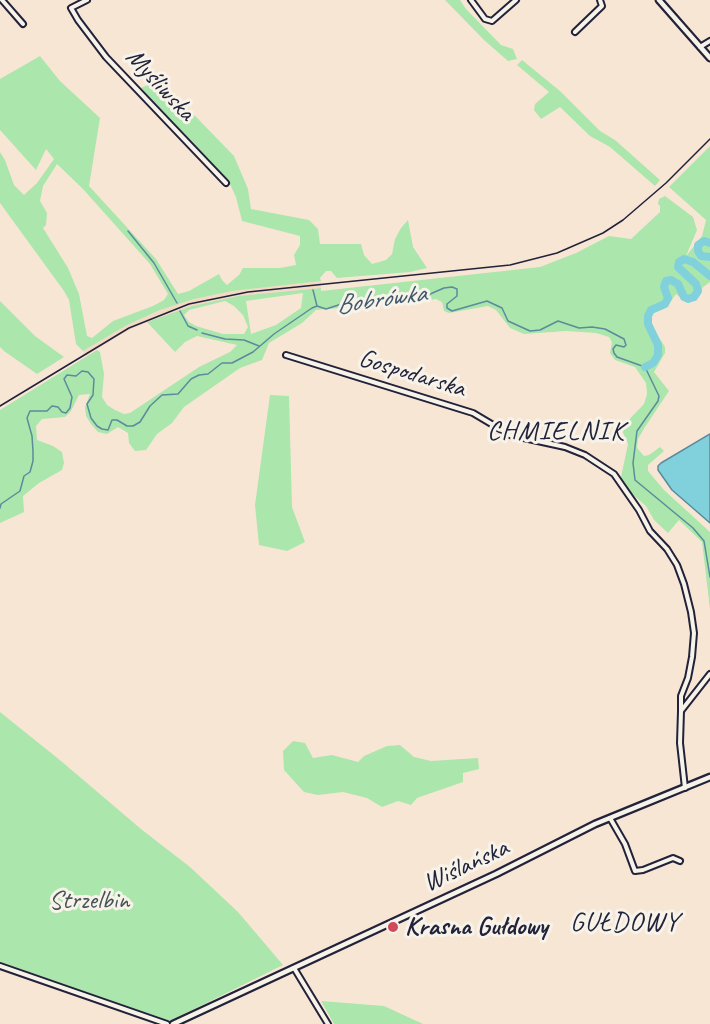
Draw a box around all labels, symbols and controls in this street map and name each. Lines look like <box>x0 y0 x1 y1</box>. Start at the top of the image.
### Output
street label: Myśliwska <box>119 42 201 128</box>
water label: Bobrówka <box>334 278 428 322</box>
street label: Gospodarska <box>355 343 469 405</box>
district label: CHMIELNIK <box>488 416 624 448</box>
street label: Wiślańska <box>418 833 514 899</box>
park label: Strzelbin <box>49 885 129 917</box>
district label: GUŁDOWY <box>570 907 680 939</box>
place label: Krasna Gułdowy <box>405 911 548 943</box>
marker: Krasna Gułdowy <box>386 920 400 934</box>

